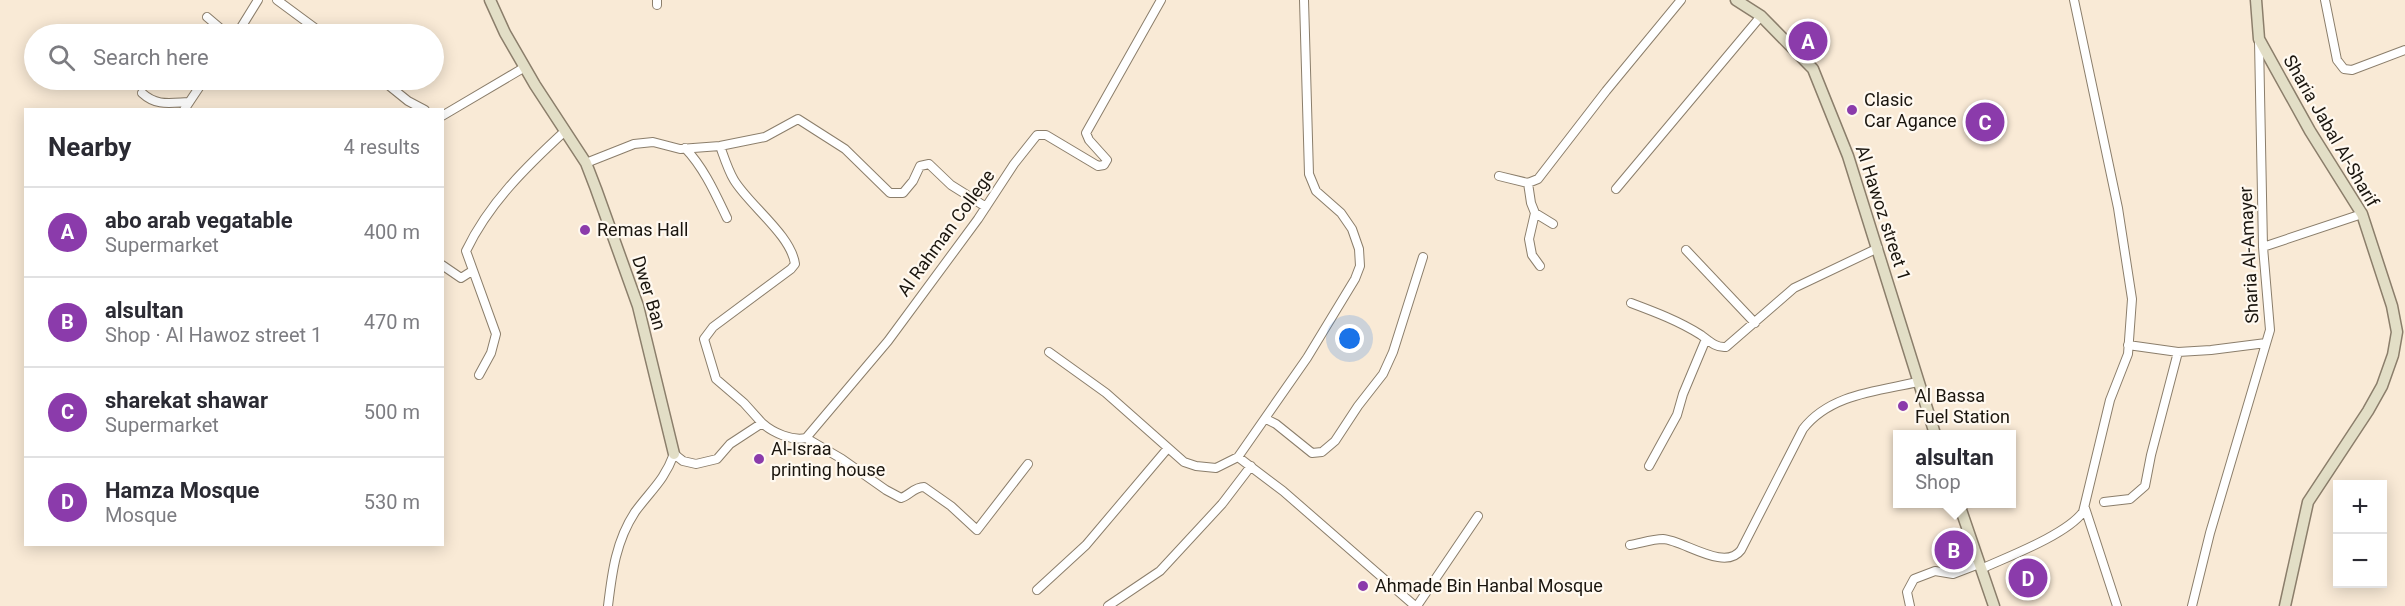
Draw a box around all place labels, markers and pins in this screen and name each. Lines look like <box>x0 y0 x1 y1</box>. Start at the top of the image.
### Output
pin: A <box>1788 18 1828 63</box>
place label: Clasic Car Agance <box>1864 89 1957 131</box>
pin: C <box>1966 100 2004 144</box>
marker: Clasic Car Agance <box>1845 103 1859 117</box>
place label: Remas Hall <box>597 219 688 240</box>
marker: Remas Hall <box>578 223 592 237</box>
place label: Al Bassa Fuel Station <box>1915 385 2010 427</box>
marker: Al Bassa Fuel Station <box>1896 399 1910 413</box>
place label: Al-Israa printing house <box>771 438 885 480</box>
marker: Al-Israa printing house <box>752 452 766 466</box>
pin: B <box>1934 528 1974 572</box>
pin: D <box>2008 556 2048 600</box>
place label: Ahmade Bin Hanbal Mosque <box>1375 575 1603 596</box>
marker: Ahmade Bin Hanbal Mosque <box>1356 579 1370 593</box>

